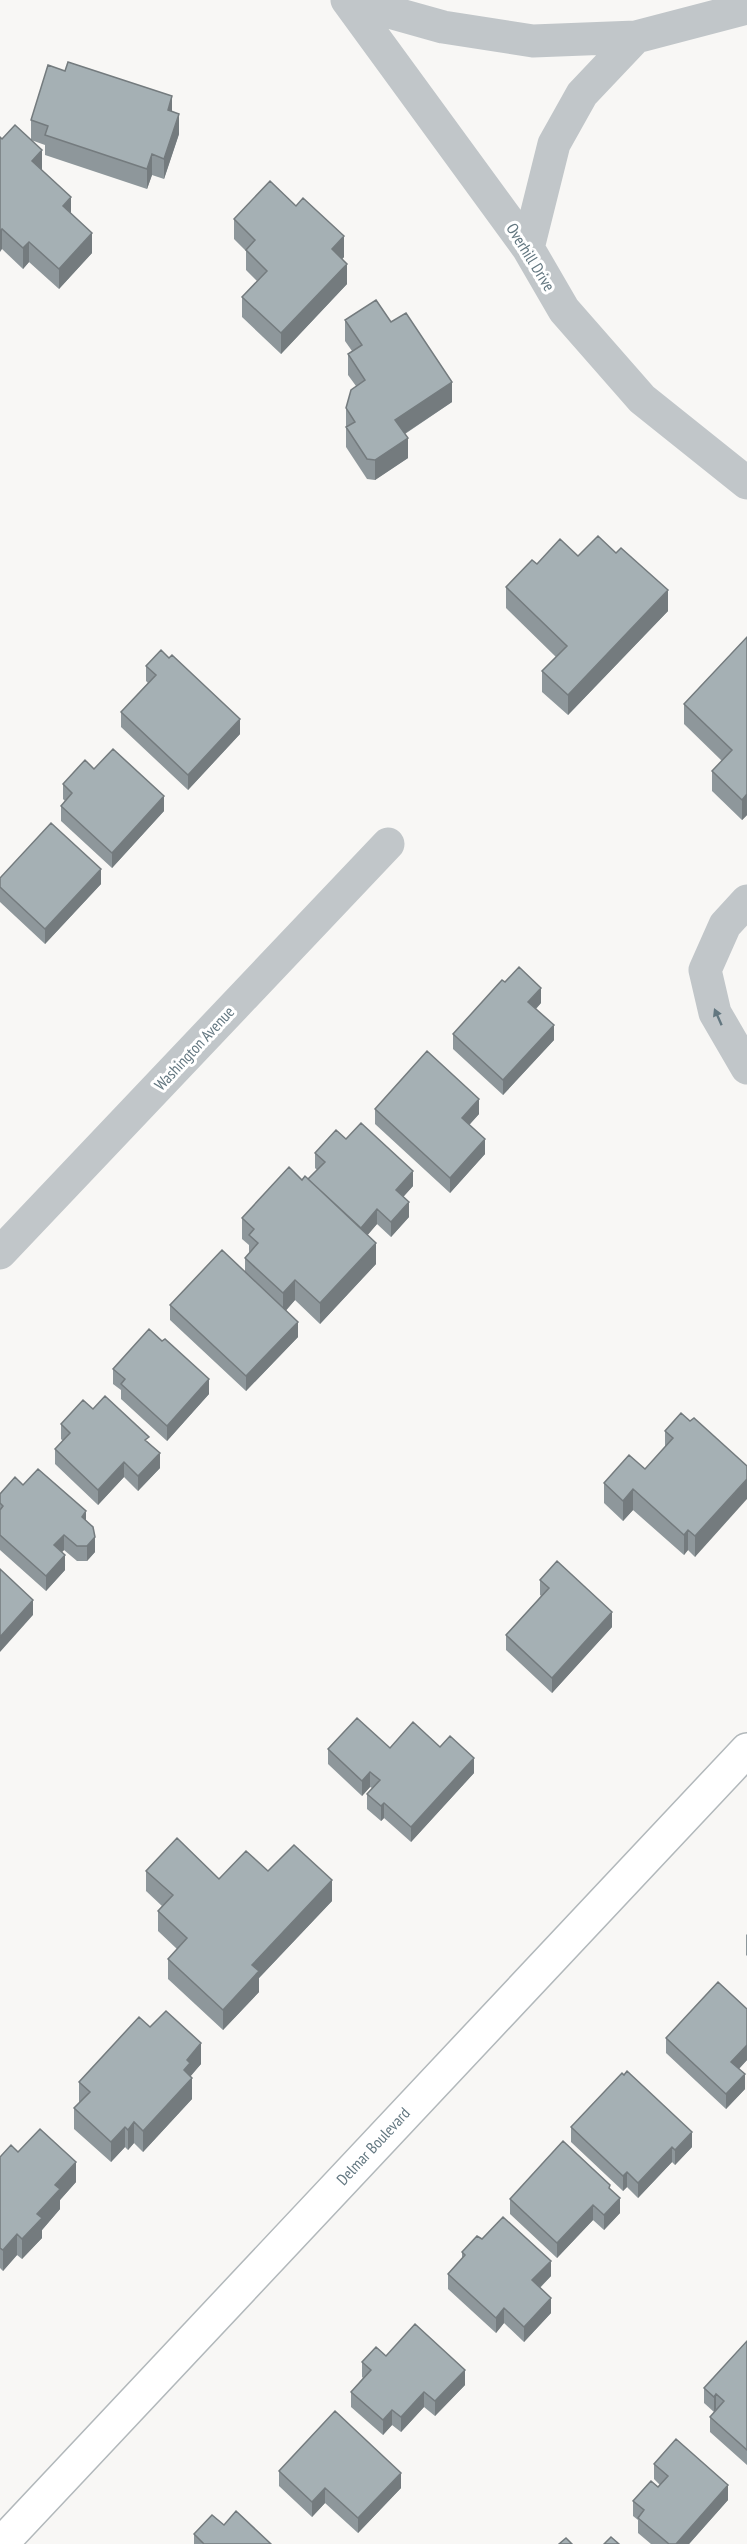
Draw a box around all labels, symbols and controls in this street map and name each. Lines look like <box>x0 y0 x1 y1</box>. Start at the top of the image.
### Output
street label: Overhill Drive <box>502 219 560 295</box>
street label: Washington Avenue <box>150 1002 238 1094</box>
one-way arrow <box>713 1008 723 1026</box>
street label: Delmar Boulevard <box>332 2103 414 2189</box>

